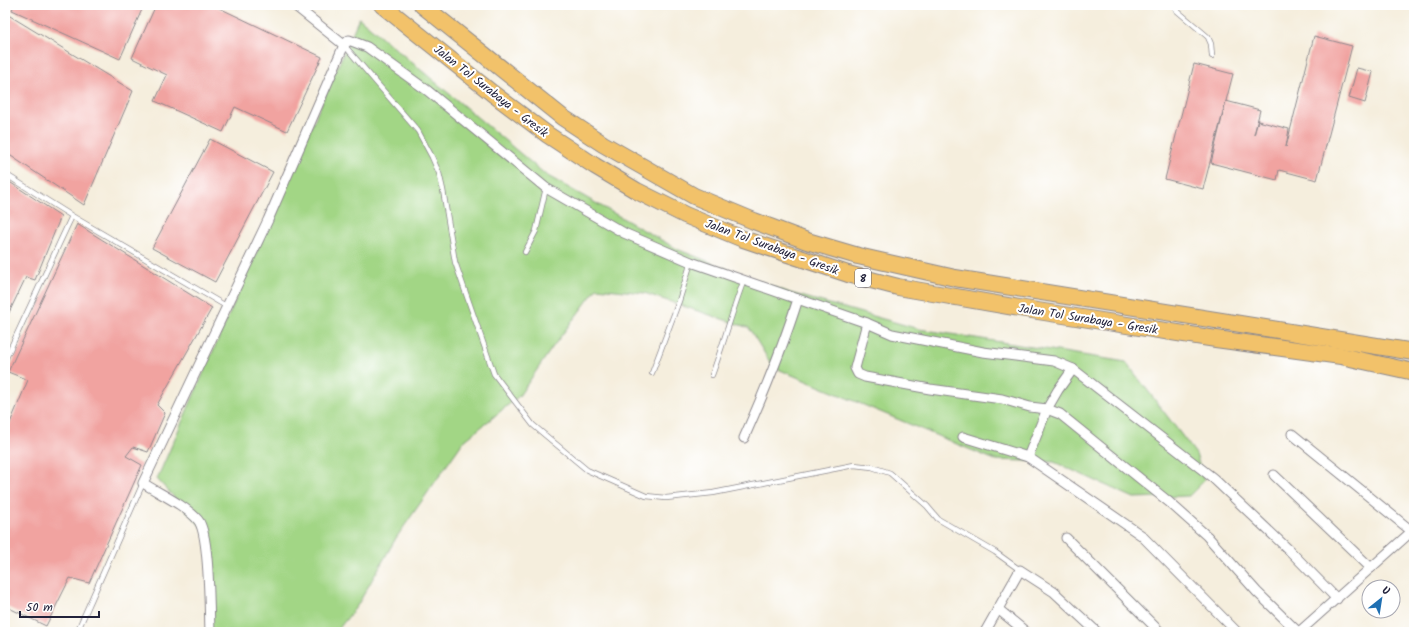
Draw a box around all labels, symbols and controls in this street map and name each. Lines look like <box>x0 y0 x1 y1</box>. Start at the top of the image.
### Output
street label: Jalan Tol Surabaya - Gresik <box>429 41 552 143</box>
street label: Jalan Tol Surabaya - Gresik <box>702 214 842 281</box>
road number: 8 <box>855 269 871 287</box>
street label: Jalan Tol Surabaya - Gresik <box>1017 299 1159 340</box>
north arrow <box>1361 579 1401 619</box>
text: U <box>1378 582 1393 601</box>
scale bar <box>20 593 99 619</box>
text: 50 m <box>26 598 53 617</box>

